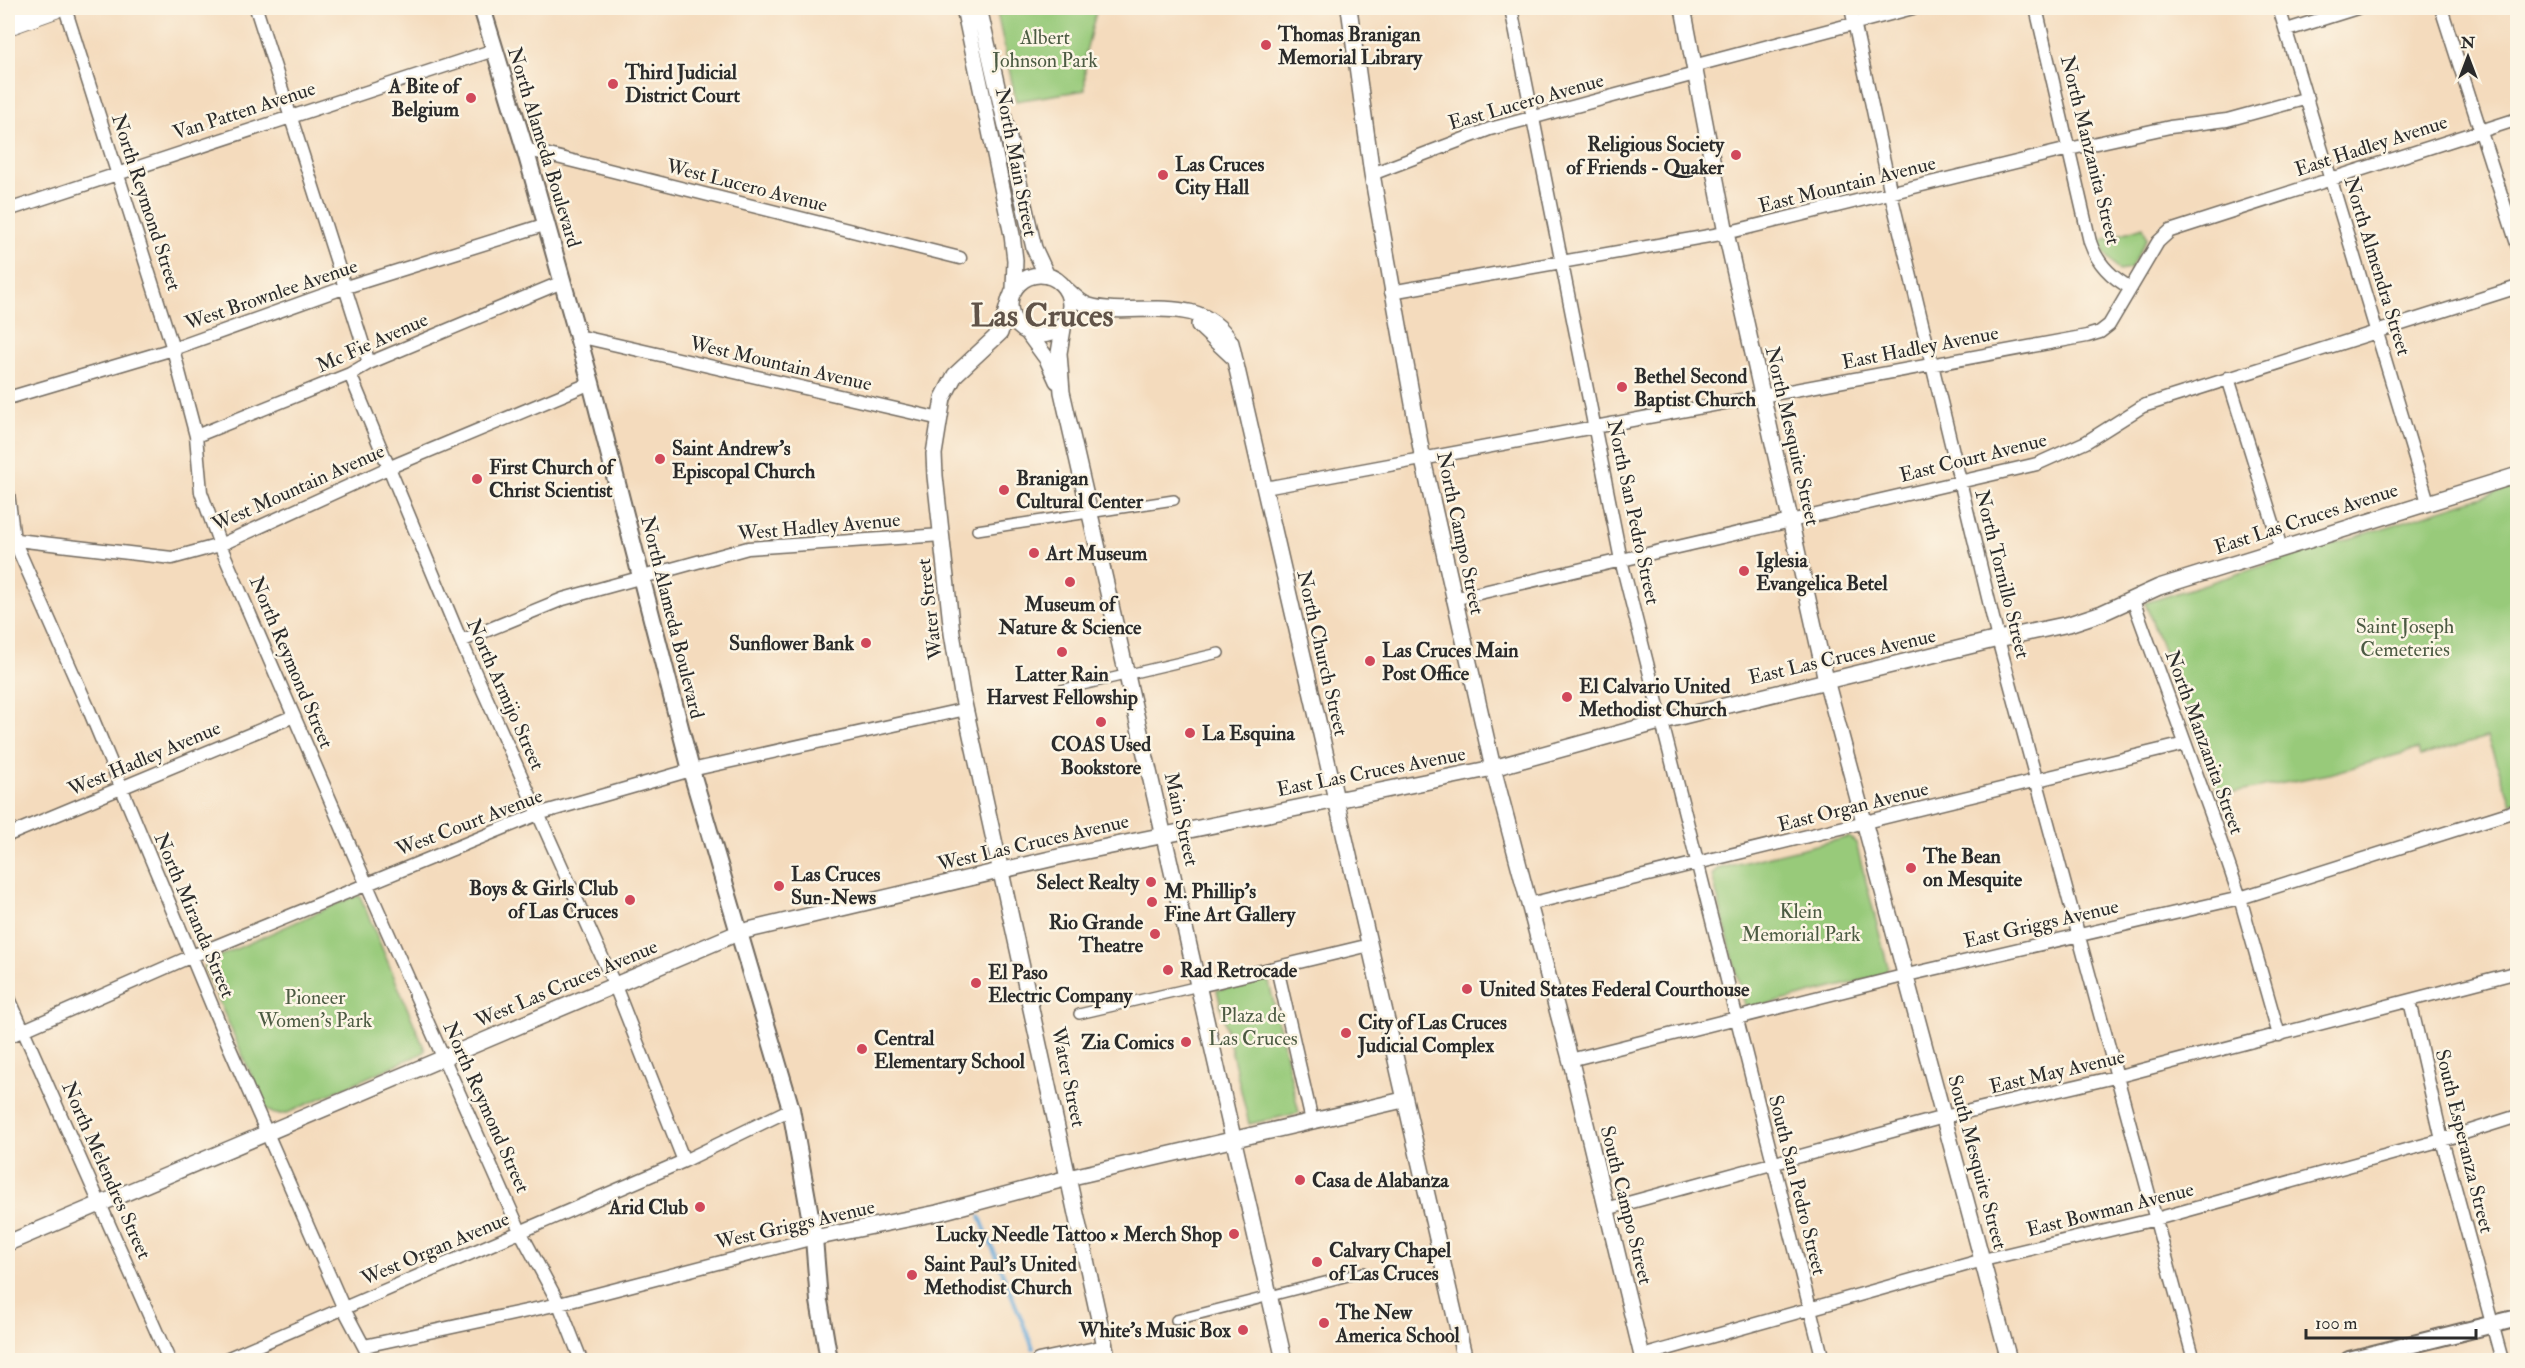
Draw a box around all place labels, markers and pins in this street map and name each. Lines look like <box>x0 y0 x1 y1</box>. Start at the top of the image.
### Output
place label: Thomas Branigan Memorial Library <box>1277 22 1423 71</box>
marker: Thomas Branigan Memorial Library <box>1259 38 1273 52</box>
place label: Third Judicial District Court <box>624 60 740 108</box>
place label: A Bite of Belgium <box>388 74 463 123</box>
marker: Third Judicial District Court <box>606 77 620 91</box>
marker: A Bite of Belgium <box>464 91 478 105</box>
place label: Religious Society of Friends - Quaker <box>1566 132 1725 180</box>
marker: Religious Society of Friends - Quaker <box>1729 148 1743 162</box>
place label: Las Cruces City Hall <box>1175 152 1264 201</box>
marker: Las Cruces City Hall <box>1156 168 1170 182</box>
place label: Bethel Second Baptist Church <box>1634 364 1757 413</box>
marker: Bethel Second Baptist Church <box>1615 380 1629 394</box>
place label: Saint Andrew's Episcopal Church <box>672 436 816 485</box>
marker: Saint Andrew's Episcopal Church <box>653 452 667 466</box>
place label: First Church of Christ Scientist <box>489 455 617 503</box>
place label: Branigan Cultural Center <box>1016 466 1144 514</box>
marker: First Church of Christ Scientist <box>470 472 484 486</box>
marker: Branigan Cultural Center <box>997 483 1011 497</box>
place label: Art Museum <box>1045 541 1148 566</box>
marker: Art Museum <box>1027 546 1041 560</box>
place label: Iglesia Evangelica Betel <box>1756 548 1888 597</box>
marker: Iglesia Evangelica Betel <box>1737 564 1751 578</box>
marker: Museum of Nature & Science <box>1063 575 1077 589</box>
place label: Museum of Nature & Science <box>998 592 1142 640</box>
place label: Sunflower Bank <box>729 631 854 656</box>
marker: Sunflower Bank <box>859 636 873 650</box>
place label: Las Cruces Main Post Office <box>1382 638 1519 686</box>
marker: Latter Rain Harvest Fellowship <box>1055 645 1069 659</box>
marker: Las Cruces Main Post Office <box>1363 654 1377 668</box>
place label: Latter Rain Harvest Fellowship <box>986 662 1138 711</box>
place label: El Calvario United Methodist Church <box>1578 674 1730 722</box>
marker: El Calvario United Methodist Church <box>1560 690 1574 704</box>
marker: COAS Used Bookstore <box>1094 715 1108 729</box>
place label: La Esquina <box>1202 721 1296 747</box>
marker: La Esquina <box>1183 726 1197 740</box>
place label: COAS Used Bookstore <box>1051 732 1151 780</box>
place label: The Bean on Mesquite <box>1922 844 2023 893</box>
marker: The Bean on Mesquite <box>1904 861 1918 875</box>
place label: Las Cruces Sun-News <box>791 862 880 910</box>
place label: Select Realty <box>1036 870 1140 896</box>
marker: Select Realty <box>1144 875 1158 889</box>
place label: Boys & Girls Club of Las Cruces <box>469 876 618 924</box>
marker: Las Cruces Sun-News <box>772 879 786 893</box>
place label: M. Phillip's Fine Art Gallery <box>1163 879 1296 928</box>
marker: Boys & Girls Club of Las Cruces <box>623 893 637 907</box>
marker: M. Phillip's Fine Art Gallery <box>1145 895 1159 909</box>
place label: Rio Grande Theatre <box>1049 910 1144 958</box>
marker: Rio Grande Theatre <box>1148 927 1162 941</box>
place label: Rad Retrocade <box>1180 958 1298 983</box>
place label: El Paso Electric Company <box>988 960 1133 1009</box>
marker: Rad Retrocade <box>1161 963 1175 977</box>
marker: El Paso Electric Company <box>969 976 983 990</box>
place label: United States Federal Courthouse <box>1479 977 1750 1002</box>
marker: United States Federal Courthouse <box>1460 982 1474 996</box>
place label: City of Las Cruces Judicial Complex <box>1357 1010 1507 1059</box>
place label: Central Elementary School <box>874 1026 1026 1075</box>
marker: City of Las Cruces Judicial Complex <box>1339 1026 1353 1040</box>
place label: Zia Comics <box>1081 1030 1174 1055</box>
marker: Zia Comics <box>1179 1035 1193 1049</box>
marker: Central Elementary School <box>855 1042 869 1056</box>
place label: Casa de Alabanza <box>1312 1168 1450 1193</box>
marker: Casa de Alabanza <box>1293 1173 1307 1187</box>
place label: Arid Club <box>608 1195 688 1220</box>
marker: Arid Club <box>693 1200 707 1214</box>
place label: Lucky Needle Tattoo × Merch Shop <box>936 1222 1222 1248</box>
marker: Lucky Needle Tattoo × Merch Shop <box>1227 1227 1241 1241</box>
place label: Calvary Chapel of Las Cruces <box>1329 1238 1452 1286</box>
place label: Saint Paul's United Methodist Church <box>923 1252 1077 1300</box>
marker: Calvary Chapel of Las Cruces <box>1310 1255 1324 1269</box>
marker: Saint Paul's United Methodist Church <box>905 1268 919 1282</box>
place label: The New America School <box>1335 1300 1461 1348</box>
marker: The New America School <box>1317 1316 1331 1330</box>
place label: White's Music Box <box>1078 1318 1231 1343</box>
marker: White's Music Box <box>1236 1323 1250 1337</box>

